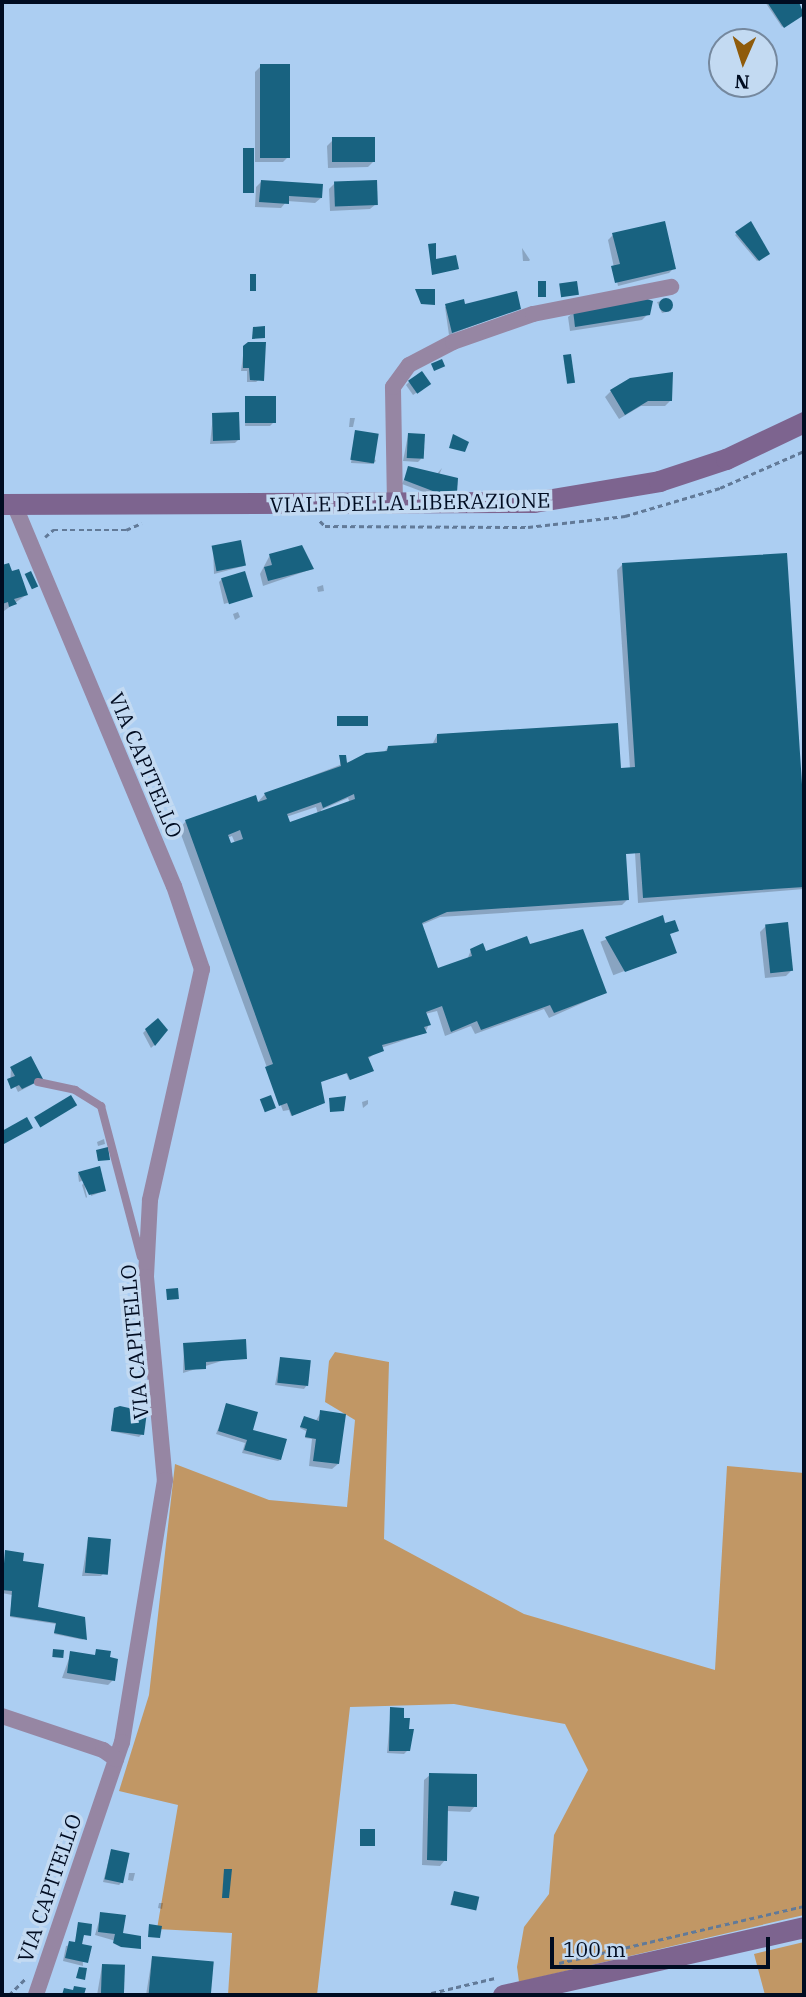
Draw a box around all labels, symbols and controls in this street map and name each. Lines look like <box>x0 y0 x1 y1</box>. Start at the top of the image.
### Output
north arrow <box>708 28 778 98</box>
text: N <box>734 70 750 94</box>
street label: VIALE DELLA LIBERAZIONE <box>269 487 551 517</box>
street label: VIA CAPITELLO <box>104 689 188 841</box>
street label: VIA CAPITELLO <box>115 1263 153 1421</box>
street label: VIA CAPITELLO <box>12 1810 86 1966</box>
scale bar <box>554 1924 774 1968</box>
text: 100 m <box>563 1935 626 1963</box>

